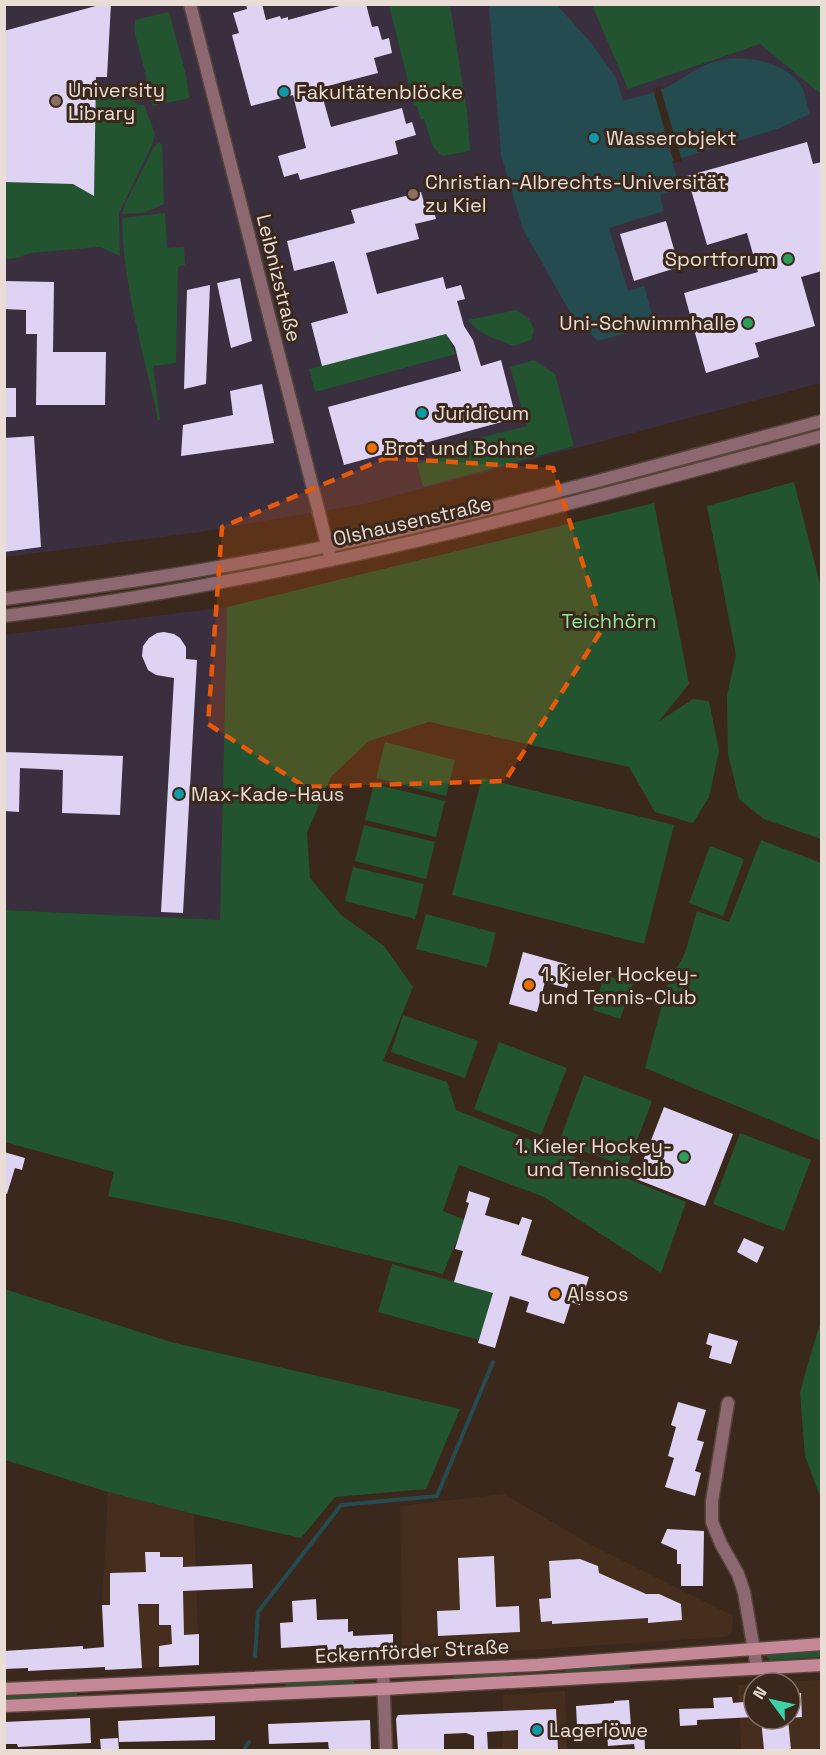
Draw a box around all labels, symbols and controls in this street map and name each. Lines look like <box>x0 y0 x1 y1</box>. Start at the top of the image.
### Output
place label: University Library <box>68 77 165 126</box>
place label: Fakultätenblöcke <box>296 79 463 105</box>
marker: Fakultätenblöcke <box>277 85 291 99</box>
marker: University Library <box>49 94 63 108</box>
place label: Wasserobjekt <box>606 125 737 151</box>
marker: Wasserobjekt <box>587 131 601 145</box>
place label: Christian-Albrechts-Universität zu Kiel <box>425 169 726 218</box>
marker: Christian-Albrechts-Universität zu Kiel <box>406 187 420 201</box>
street label: Leibnizstraße <box>251 211 307 345</box>
place label: Sportforum <box>665 246 776 272</box>
marker: Sportforum <box>781 252 795 266</box>
place label: Uni-Schwimmhalle <box>559 310 736 336</box>
marker: Uni-Schwimmhalle <box>741 316 755 330</box>
place label: Juridicum <box>434 400 529 426</box>
marker: Juridicum <box>415 406 429 420</box>
place label: Brot und Bohne <box>384 435 535 461</box>
marker: Brot und Bohne <box>365 441 379 455</box>
street label: Olshausenstraße <box>330 490 494 552</box>
park label: Teichhörn <box>561 608 657 634</box>
place label: Max-Kade-Haus <box>191 781 344 807</box>
marker: Max-Kade-Haus <box>172 787 186 801</box>
place label: 1. Kieler Hockey- und Tennis-Club <box>541 961 698 1010</box>
marker: 1. Kieler Hockey- und Tennis-Club <box>522 978 536 992</box>
place label: 1. Kieler Hockey- und Tennisclub <box>515 1133 672 1182</box>
marker: 1. Kieler Hockey- und Tennisclub <box>677 1150 691 1164</box>
place label: Alssos <box>567 1281 628 1307</box>
marker: Alssos <box>548 1287 562 1301</box>
street label: Eckernförder Straße <box>314 1633 510 1669</box>
north arrow <box>742 1671 802 1731</box>
text: N <box>748 1683 772 1703</box>
place label: Lagerlöwe <box>549 1717 648 1743</box>
marker: Lagerlöwe <box>530 1723 544 1737</box>

